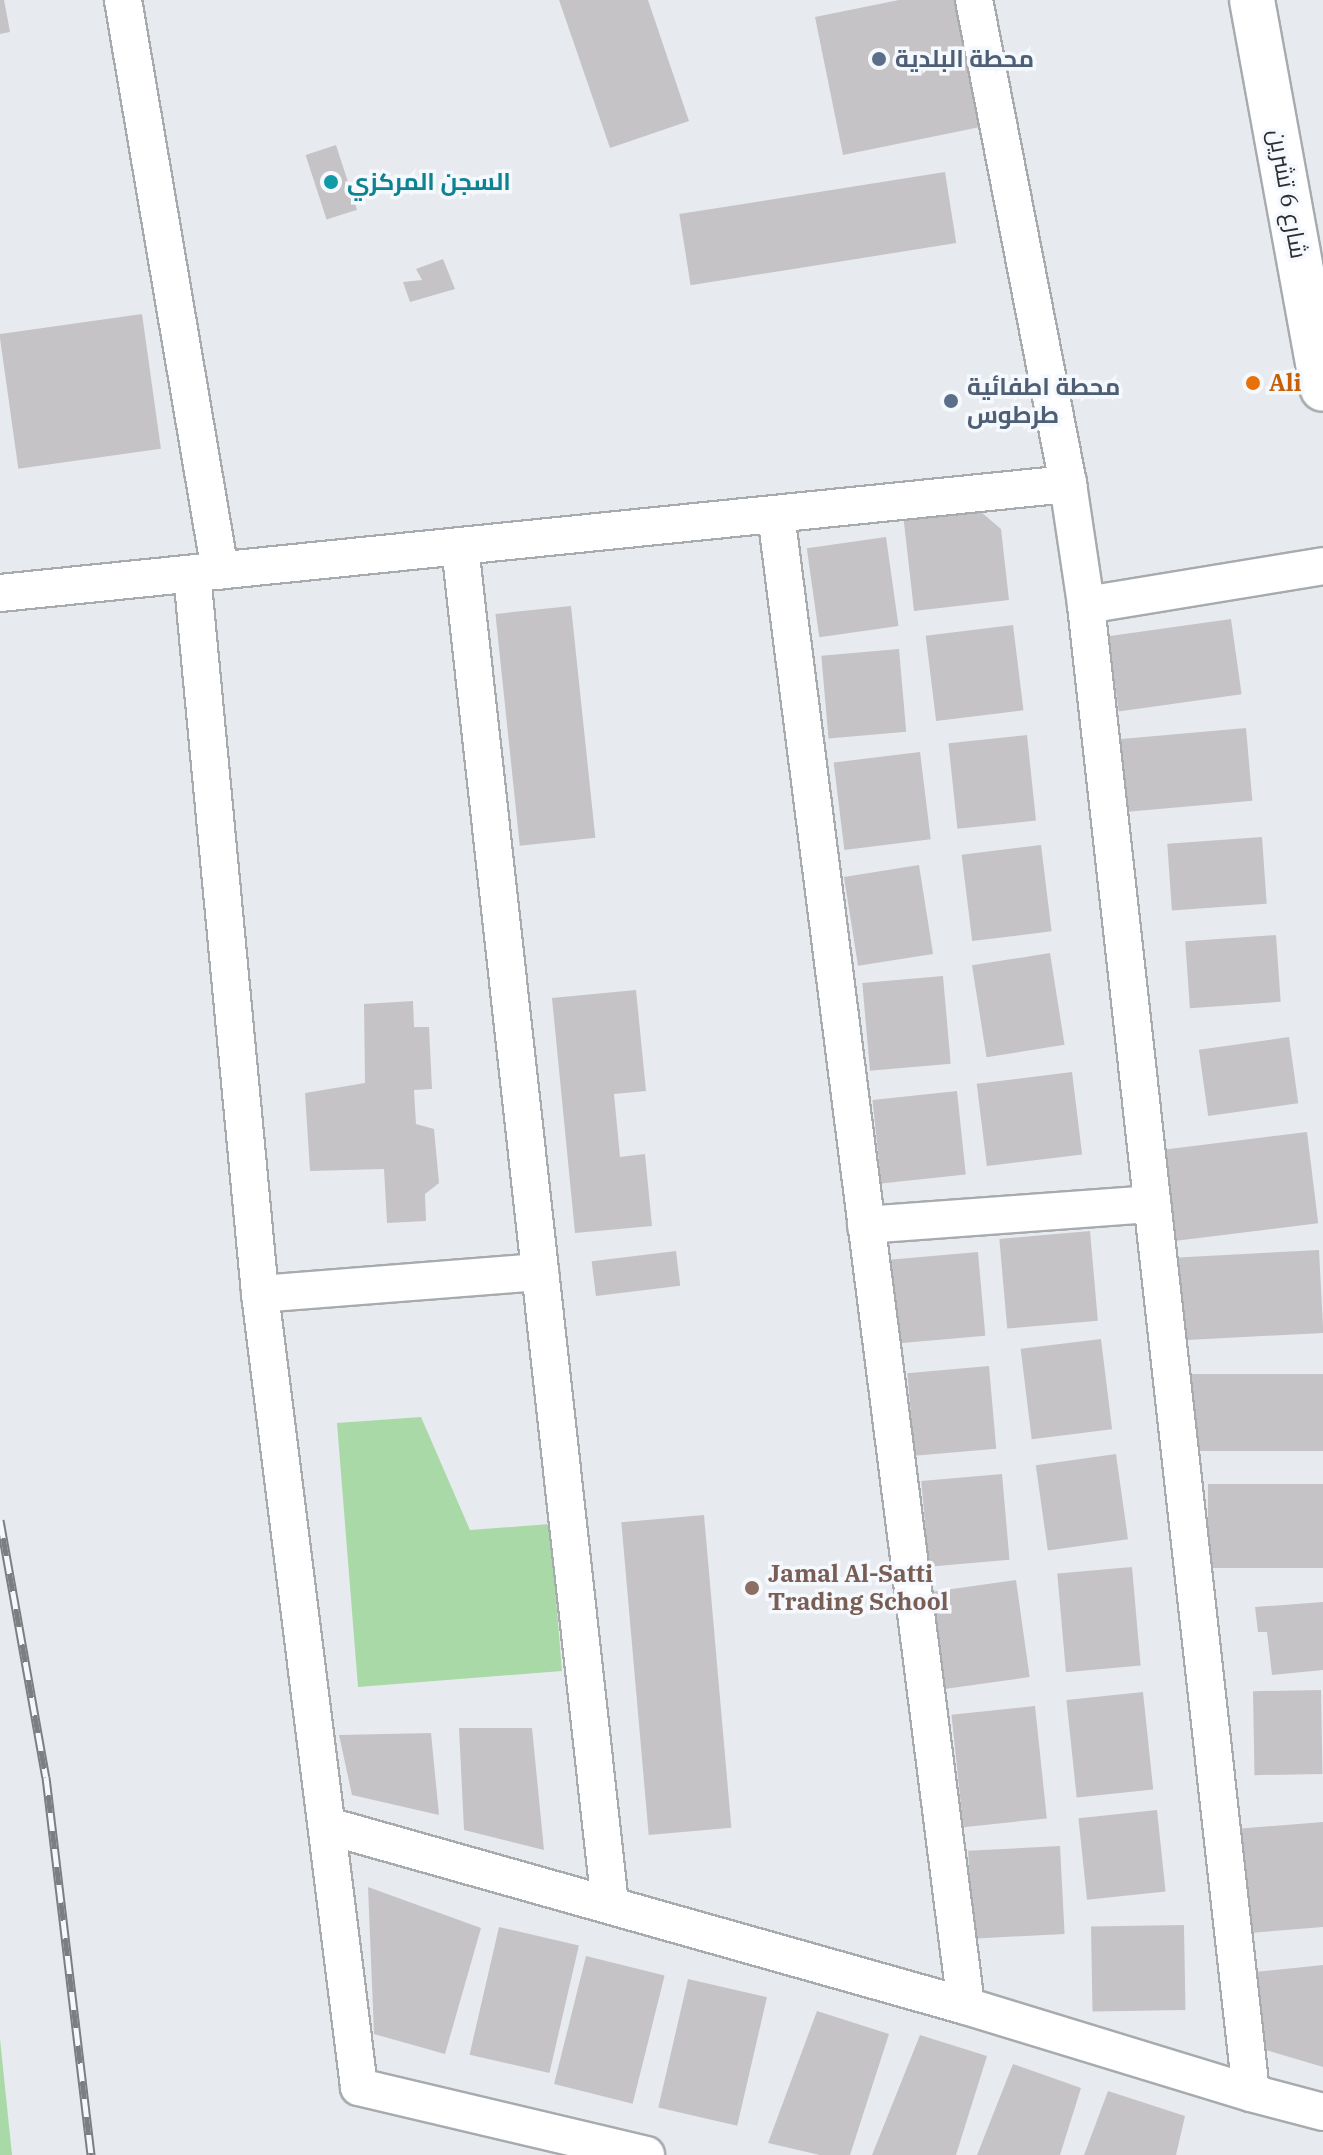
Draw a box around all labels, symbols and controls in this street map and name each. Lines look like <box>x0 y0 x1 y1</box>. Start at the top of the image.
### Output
place label: محطة البلدية <box>895 45 1034 73</box>
marker: محطة البلدية <box>870 50 888 68</box>
street label: شارع 6 تشرين <box>1262 127 1314 261</box>
place label: السجن المركزي <box>347 168 511 196</box>
marker: السجن المركزي <box>322 173 340 191</box>
place label: Ali <box>1269 369 1302 397</box>
place label: محطة اطفائية طرطوس <box>967 373 1120 429</box>
marker: Ali <box>1244 374 1262 392</box>
marker: محطة اطفائية طرطوس <box>942 392 960 410</box>
place label: Jamal Al-Satti Trading School <box>768 1560 948 1616</box>
marker: Jamal Al-Satti Trading School <box>743 1579 761 1597</box>

